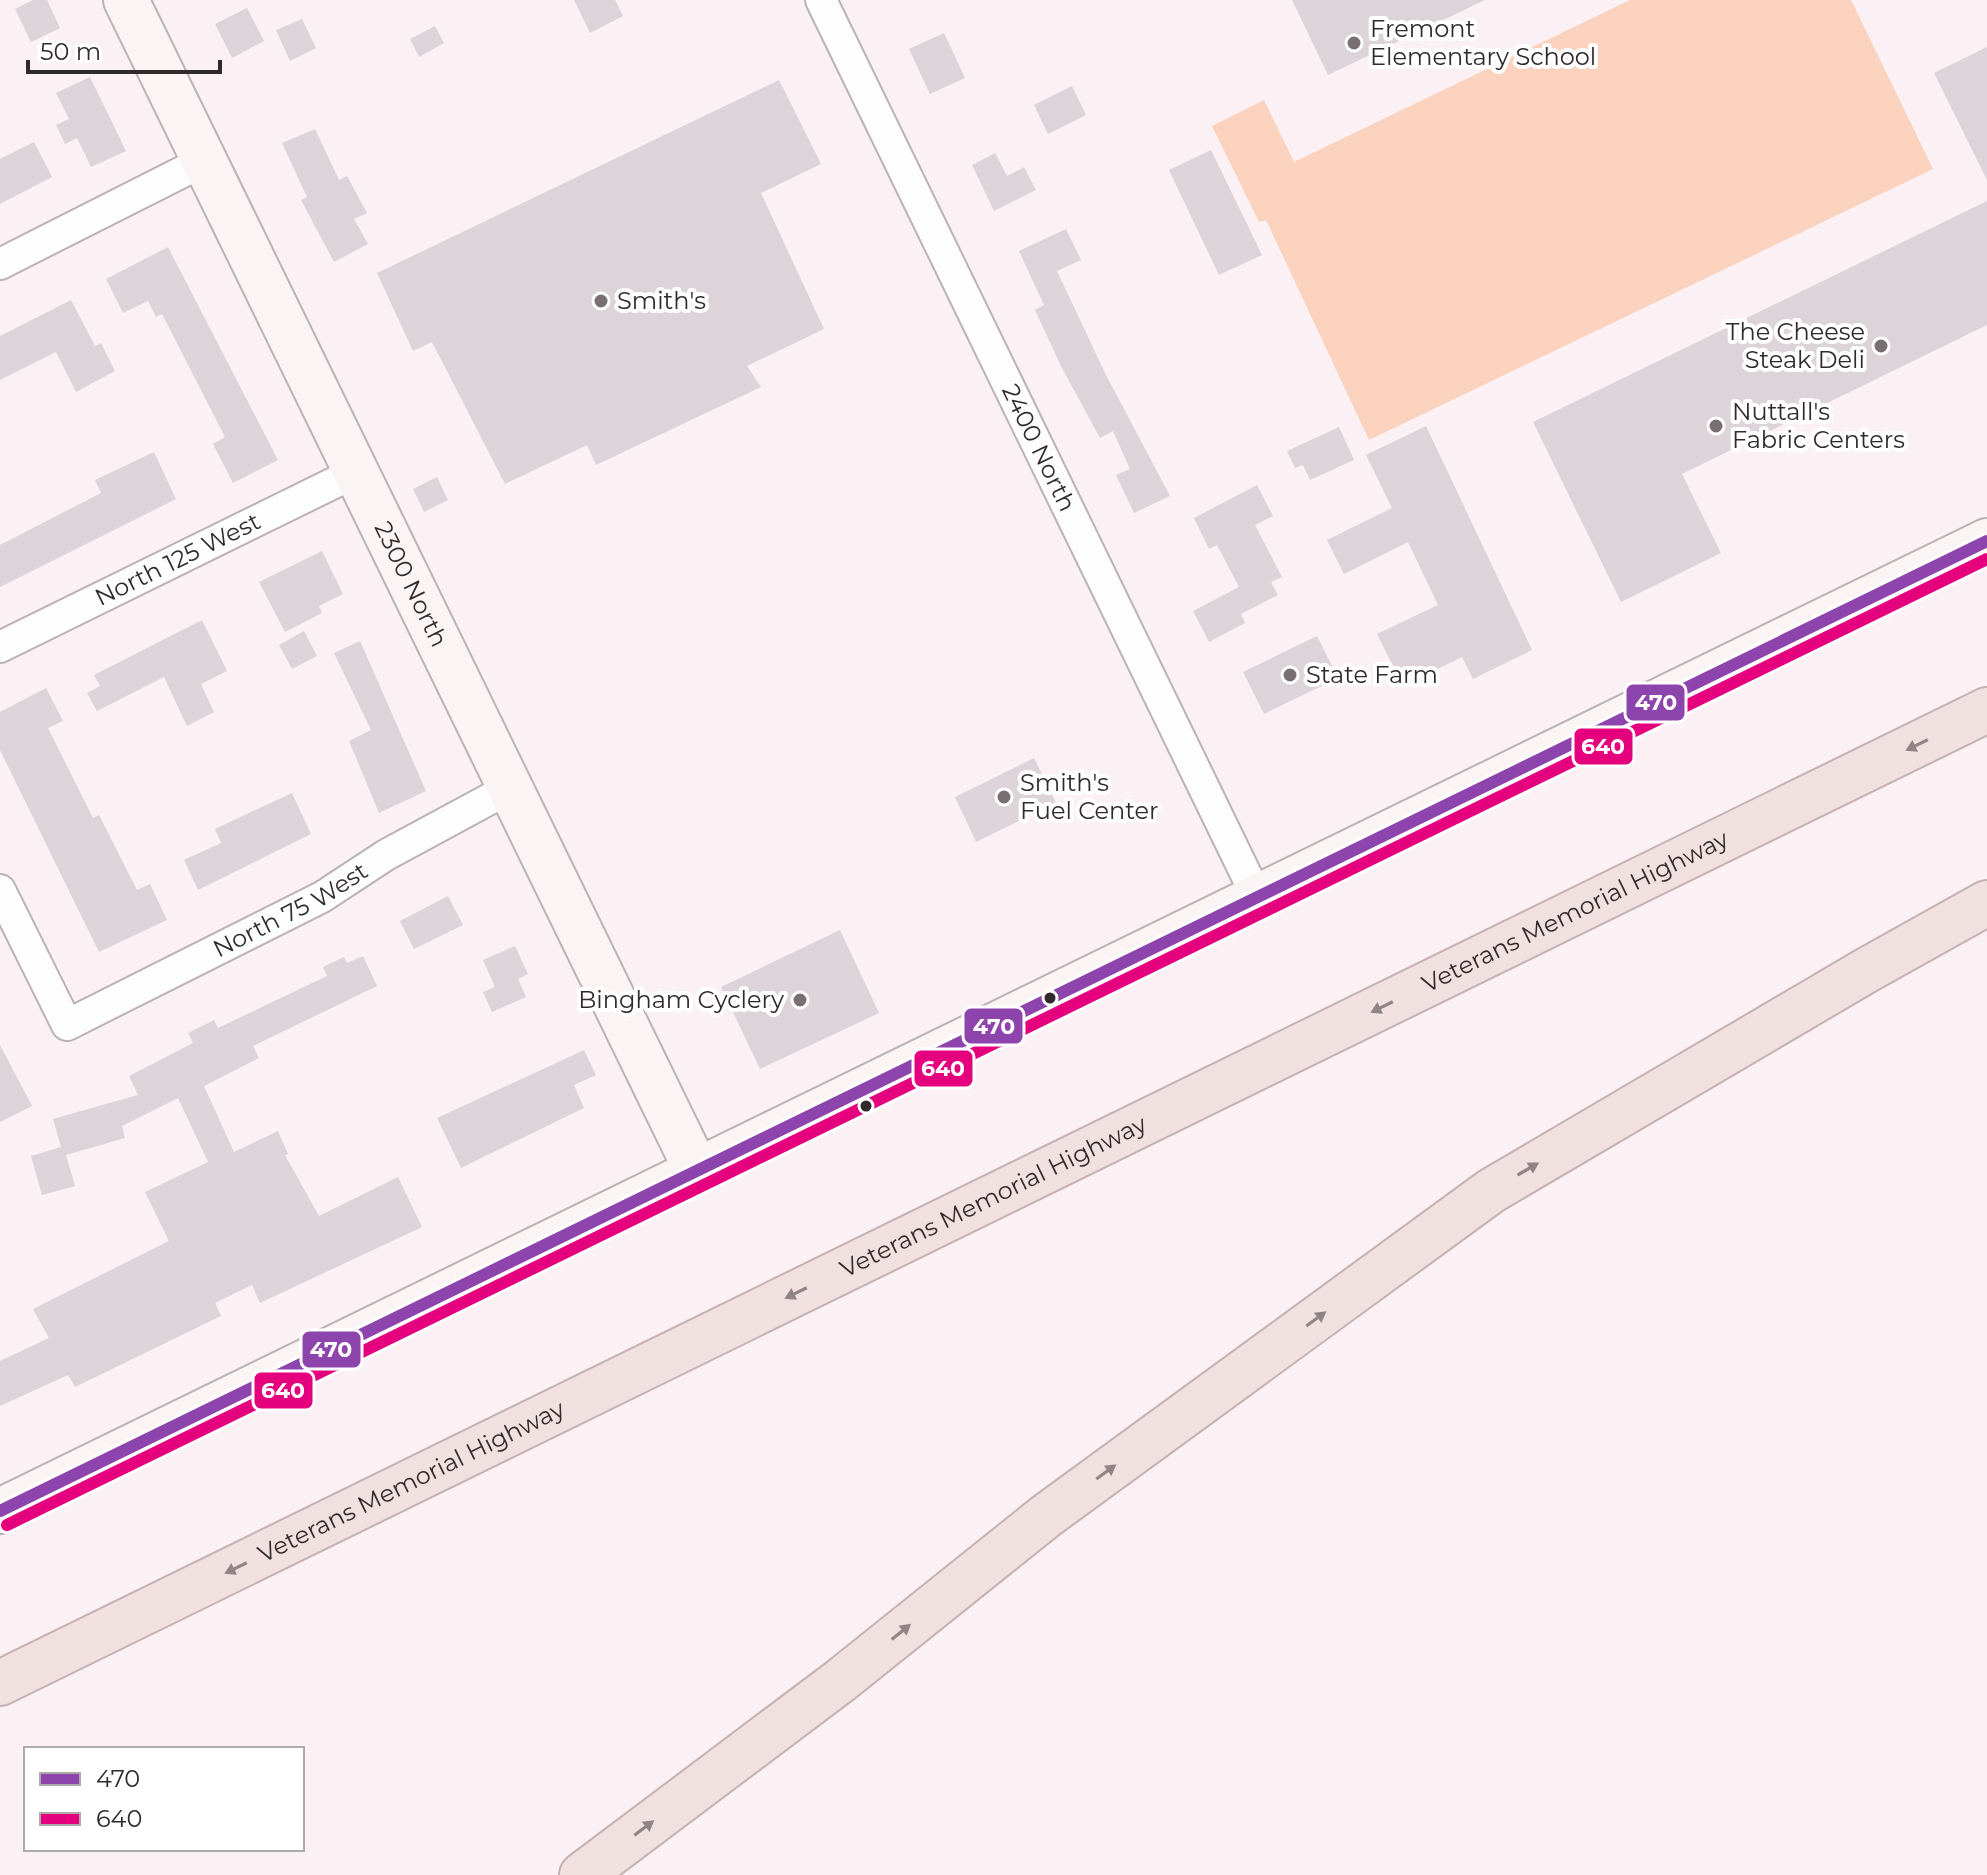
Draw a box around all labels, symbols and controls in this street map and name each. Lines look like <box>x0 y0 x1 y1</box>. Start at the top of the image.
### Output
place label: Fremont Elementary School <box>1370 14 1596 71</box>
scale bar <box>28 24 220 74</box>
marker: Fremont Elementary School <box>1345 34 1363 52</box>
text: 50 m <box>40 37 101 66</box>
place label: Smith's <box>617 286 706 315</box>
marker: Smith's <box>592 292 610 310</box>
place label: The Cheese Steak Deli <box>1726 317 1865 374</box>
marker: The Cheese Steak Deli <box>1872 337 1890 355</box>
street label: 2400 North <box>996 379 1082 516</box>
place label: Nuttall's Fabric Centers <box>1732 397 1905 454</box>
marker: Nuttall's Fabric Centers <box>1707 417 1725 435</box>
street label: North 125 West <box>90 506 265 612</box>
street label: 2300 North <box>369 517 454 651</box>
place label: State Farm <box>1306 660 1438 689</box>
marker: State Farm <box>1281 666 1299 684</box>
line badge: 470 <box>1625 683 1686 722</box>
text: 470 <box>1635 689 1677 716</box>
line badge: 640 <box>1573 727 1634 766</box>
text: 640 <box>1581 733 1625 760</box>
one-way arrow <box>1905 738 1928 751</box>
place label: Smith's Fuel Center <box>1020 768 1159 825</box>
marker: Smith's Fuel Center <box>995 788 1013 806</box>
street label: Veterans Memorial Highway <box>1417 824 1733 998</box>
street label: North 75 West <box>208 856 373 963</box>
place label: Bingham Cyclery <box>578 985 784 1014</box>
unlabelled marker <box>1042 990 1058 1006</box>
marker: Bingham Cyclery <box>791 991 809 1009</box>
one-way arrow <box>1370 1000 1393 1013</box>
line badge: 470 <box>963 1007 1024 1045</box>
text: 470 <box>973 1013 1015 1040</box>
line badge: 640 <box>913 1049 974 1088</box>
text: 640 <box>921 1055 965 1082</box>
unlabelled marker <box>858 1098 874 1114</box>
street label: Veterans Memorial Highway <box>835 1109 1151 1283</box>
one-way arrow <box>1517 1162 1539 1176</box>
one-way arrow <box>784 1286 808 1300</box>
one-way arrow <box>1305 1312 1326 1327</box>
line badge: 470 <box>301 1330 362 1369</box>
text: 470 <box>310 1336 352 1363</box>
line badge: 640 <box>253 1371 314 1410</box>
text: 640 <box>261 1377 305 1404</box>
street label: Veterans Memorial Highway <box>253 1394 569 1568</box>
one-way arrow <box>1096 1465 1116 1481</box>
one-way arrow <box>224 1561 247 1574</box>
one-way arrow <box>891 1625 911 1641</box>
legend <box>24 1747 304 1851</box>
text: 470 <box>96 1764 140 1793</box>
text: 640 <box>96 1804 142 1833</box>
one-way arrow <box>634 1821 654 1837</box>

